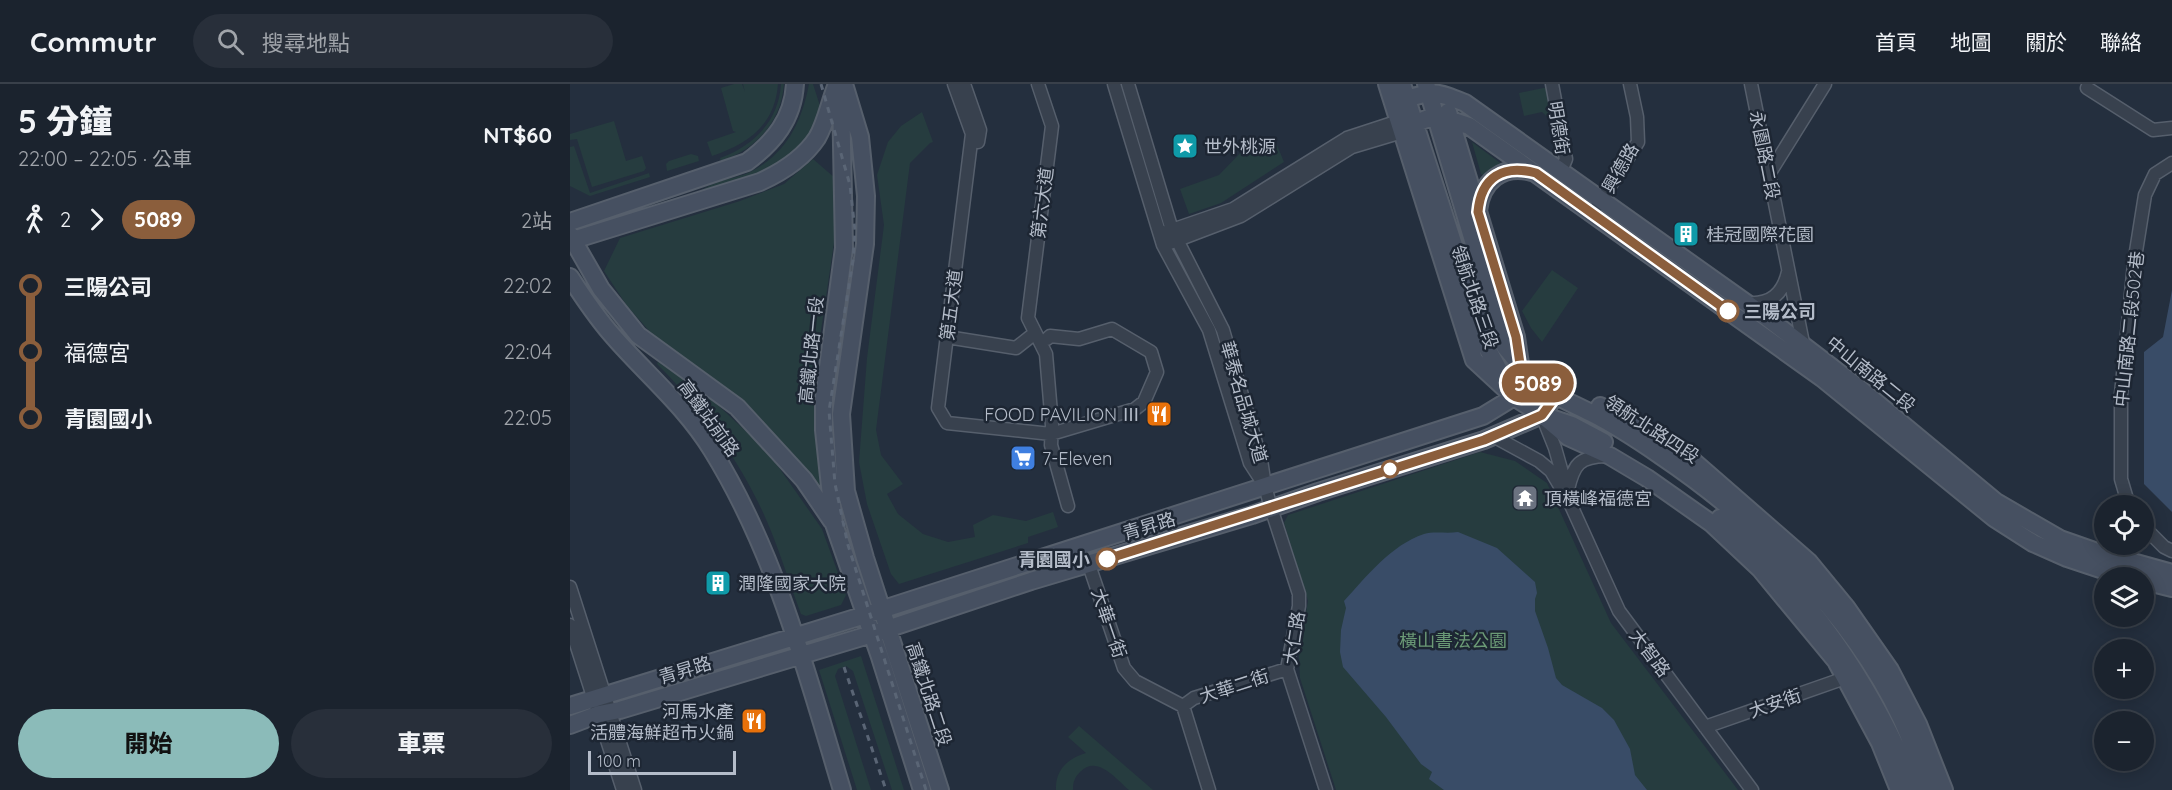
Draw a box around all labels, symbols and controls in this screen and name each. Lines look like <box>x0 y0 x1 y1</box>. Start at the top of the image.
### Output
search box <box>193 14 613 68</box>
text: Commutr <box>30 24 157 59</box>
icon: search <box>214 25 247 58</box>
text: 搜尋地點 <box>262 29 350 57</box>
text: 首頁 <box>1875 29 1917 55</box>
text: 地圖 <box>1950 29 1992 55</box>
text: 關於 <box>2025 29 2067 55</box>
text: 聯絡 <box>2100 29 2142 55</box>
text: 5 分鐘 <box>18 100 112 141</box>
street label: 明德街 <box>1543 100 1575 156</box>
street label: 永園路二段 <box>1745 109 1785 201</box>
text: NT$60 <box>483 121 552 149</box>
place icon: 世外桃源 <box>1170 131 1200 161</box>
place label: 世外桃源 <box>1204 135 1276 158</box>
street label: 興德路 <box>1597 139 1643 197</box>
text: 22:00 – 22:05 · 公車 <box>18 146 192 171</box>
street label: 第六大道 <box>1026 166 1058 240</box>
icon: walk <box>18 203 51 236</box>
icon: forward <box>80 203 113 236</box>
text: 5089 <box>134 206 183 232</box>
text: 2 <box>60 207 71 232</box>
text: 2站 <box>521 208 552 233</box>
building icon: 桂冠國際花園 <box>1671 219 1701 249</box>
place label: 桂冠國際花園 <box>1706 223 1814 246</box>
street label: 領航北路三段 <box>1447 242 1503 352</box>
street label: 中山南路二段502巷 <box>2109 250 2149 408</box>
street label: 第五大道 <box>935 268 967 342</box>
text: 三陽公司 <box>64 273 152 301</box>
text: 22:02 <box>503 273 552 298</box>
street label: 高鐵北路一段 <box>794 295 828 405</box>
marker: 三陽公司 <box>1717 300 1739 322</box>
place label: 三陽公司 <box>1744 300 1816 323</box>
street label: 中山南路二段 <box>1822 331 1920 417</box>
street label: 華泰名品城大道 <box>1216 338 1272 466</box>
text: 福德宮 <box>64 339 130 367</box>
text: 22:04 <box>504 339 552 364</box>
line badge: 5089 <box>1496 364 1580 402</box>
text: 5089 <box>1514 370 1562 396</box>
street label: 高鐵站前路 <box>673 375 745 461</box>
street label: 領航北路四段 <box>1600 390 1704 468</box>
restaurant icon: FOOD PAVILION Ⅲ <box>1144 399 1174 429</box>
place label: FOOD PAVILION Ⅲ <box>984 403 1140 426</box>
text: 青園國小 <box>64 405 152 433</box>
text: 22:05 <box>503 405 552 430</box>
supermarket icon: 7-Eleven <box>1008 443 1038 473</box>
place label: 7-Eleven <box>1042 447 1113 470</box>
unlabelled marker <box>1381 460 1399 478</box>
temple icon: 頂橫峰福德宮 <box>1510 483 1540 513</box>
place label: 頂橫峰福德宮 <box>1544 487 1652 510</box>
map controls <box>2094 495 2154 771</box>
button: locate <box>2094 495 2154 555</box>
street label: 青昇路 <box>1120 507 1178 545</box>
place label: 青園國小 <box>1018 548 1090 571</box>
marker: 青園國小 <box>1096 548 1118 570</box>
button: layers <box>2094 567 2154 627</box>
building icon: 潤隆國家大院 <box>703 568 733 598</box>
place label: 潤隆國家大院 <box>738 572 846 595</box>
street label: 大華一街 <box>1086 585 1132 661</box>
street label: 大仁路 <box>1278 610 1310 666</box>
street label: 大智路 <box>1625 625 1675 681</box>
park label: 橫山書法公園 <box>1399 629 1507 652</box>
street label: 高鐵北路二段 <box>901 639 957 749</box>
button: + <box>2094 639 2154 699</box>
street label: 青昇路 <box>656 651 714 689</box>
street label: 大華二街 <box>1196 664 1272 708</box>
street label: 大安街 <box>1746 683 1804 723</box>
place label: 河馬水產 活體海鮮超市火鍋 <box>590 700 734 744</box>
restaurant icon: 河馬水產 活體海鮮超市火鍋 <box>739 706 769 736</box>
button: 開始 <box>18 709 279 778</box>
button: 車票 <box>291 709 552 778</box>
button: − <box>2094 711 2154 771</box>
scale bar <box>588 748 736 776</box>
text: 100 m <box>597 751 641 771</box>

